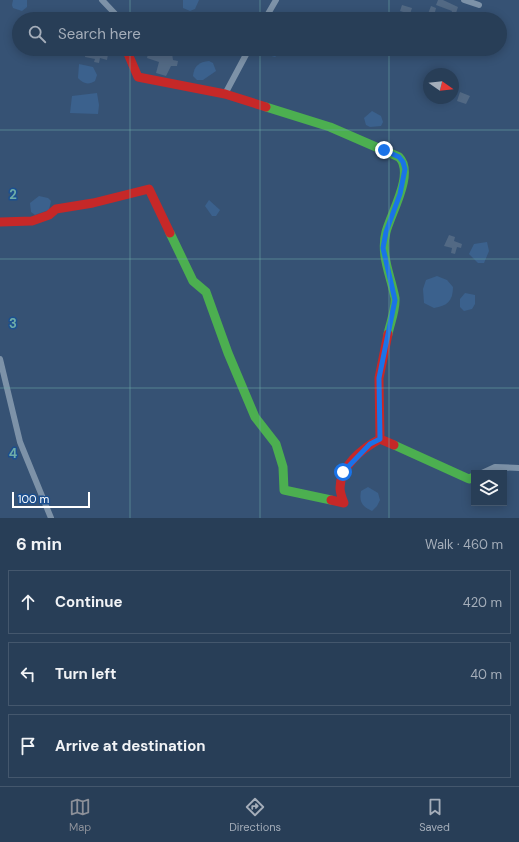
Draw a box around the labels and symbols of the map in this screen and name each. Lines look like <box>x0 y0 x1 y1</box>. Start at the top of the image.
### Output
north arrow <box>423 68 459 104</box>
route end <box>375 141 393 159</box>
text: 2 <box>9 186 17 203</box>
text: 3 <box>9 315 17 332</box>
text: 4 <box>9 445 17 462</box>
route start <box>334 463 352 481</box>
scale bar <box>12 490 90 509</box>

